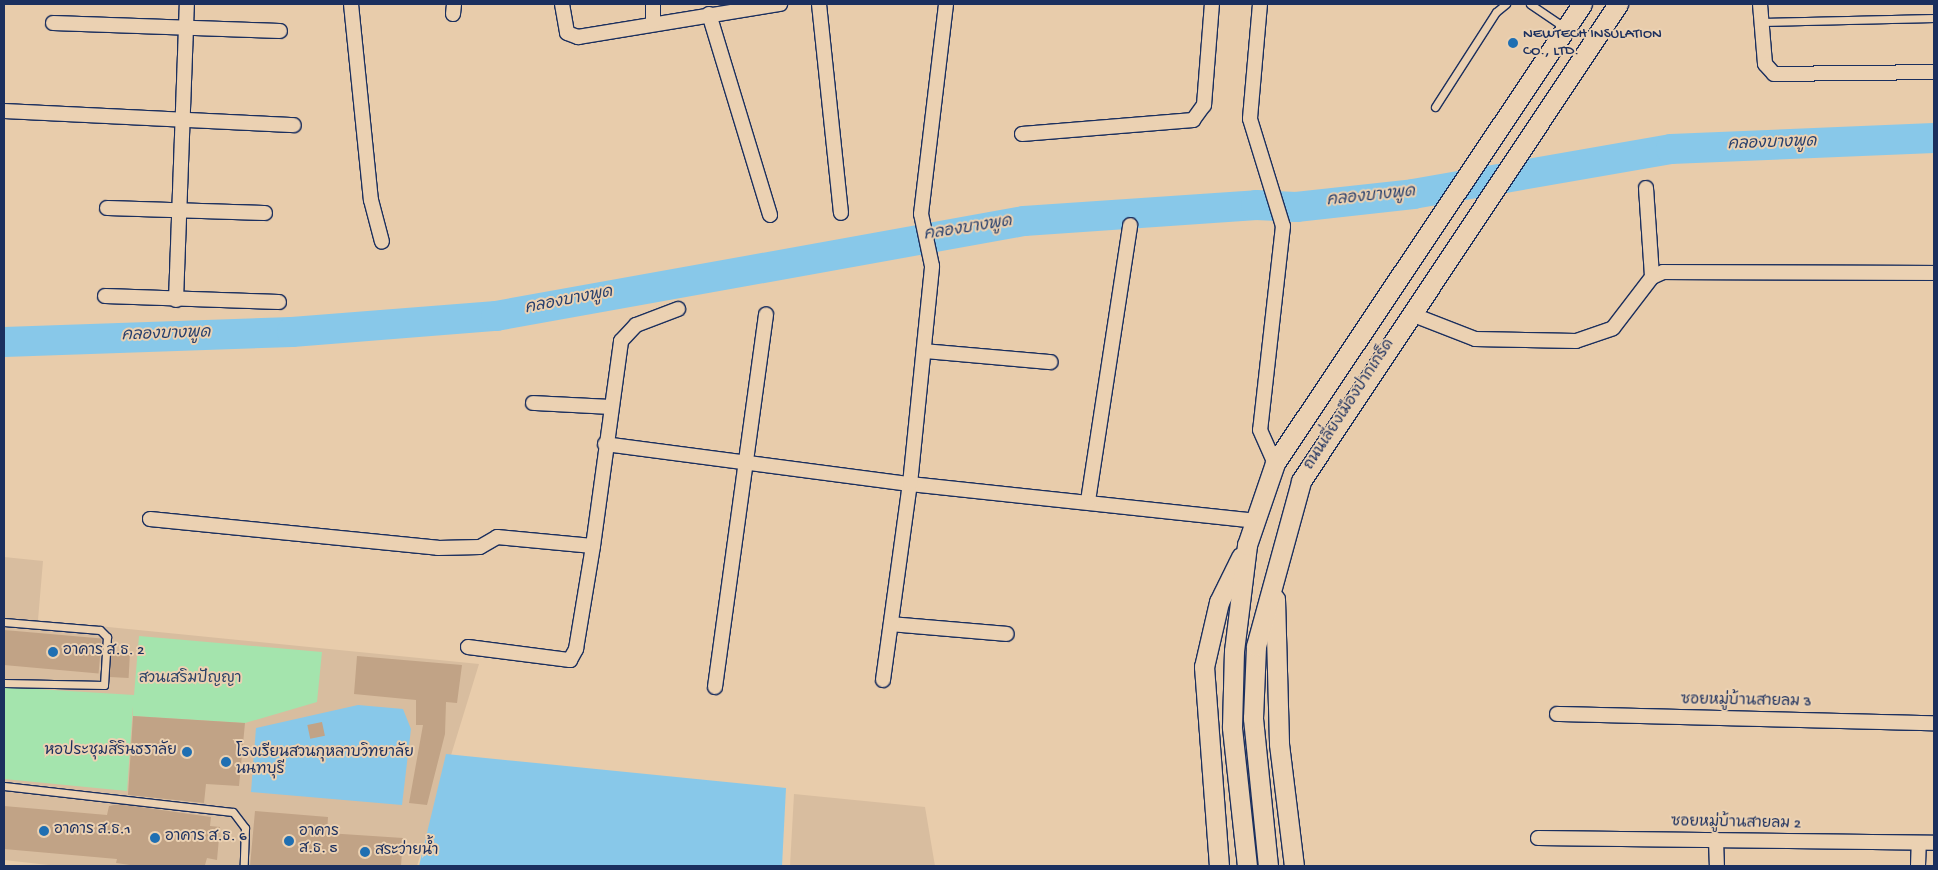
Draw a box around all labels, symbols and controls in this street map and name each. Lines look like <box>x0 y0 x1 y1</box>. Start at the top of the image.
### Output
place label: NEWTECH INSULATION CO., LTD. <box>1523 25 1662 60</box>
marker: NEWTECH INSULATION CO., LTD. <box>1507 37 1519 49</box>
water label: คลองบางพูด <box>1727 134 1817 156</box>
water label: คลองบางพูด <box>1326 184 1416 212</box>
water label: คลองบางพูด <box>923 214 1013 246</box>
water label: คลองบางพูด <box>524 284 614 320</box>
water label: คลองบางพูด <box>121 325 211 347</box>
street label: ถนนเลี่ยงเมืองปากเกร็ด <box>1301 336 1399 474</box>
place label: อาคาร ส.ธ. 2 <box>63 643 144 661</box>
marker: อาคาร ส.ธ. 2 <box>47 646 59 658</box>
park label: สวนเสริมปัญญา <box>139 671 241 689</box>
street label: ซอยหมู่บ้านสายลม 3 <box>1681 692 1811 712</box>
place label: หอประชุมสิรินธราลัย <box>44 743 177 761</box>
place label: โรงเรียนสวนกุหลาบวิทยาลัย นนทบุรี <box>236 744 414 779</box>
marker: หอประชุมสิรินธราลัย <box>181 746 193 758</box>
marker: โรงเรียนสวนกุหลาบวิทยาลัย นนทบุรี <box>220 756 232 768</box>
street label: ซอยหมู่บ้านสายลม 2 <box>1671 814 1801 834</box>
place label: อาคาร ส.ธ.1 <box>54 822 130 840</box>
place label: อาคาร ส.ธ. 5 <box>299 823 339 858</box>
marker: อาคาร ส.ธ.1 <box>38 825 50 837</box>
place label: อาคาร ส.ธ. 6 <box>165 829 247 847</box>
marker: อาคาร ส.ธ. 6 <box>149 832 161 844</box>
marker: อาคาร ส.ธ. 5 <box>283 835 295 847</box>
place label: สระว่ายน้ำ <box>375 843 439 861</box>
marker: สระว่ายน้ำ <box>359 846 371 858</box>

